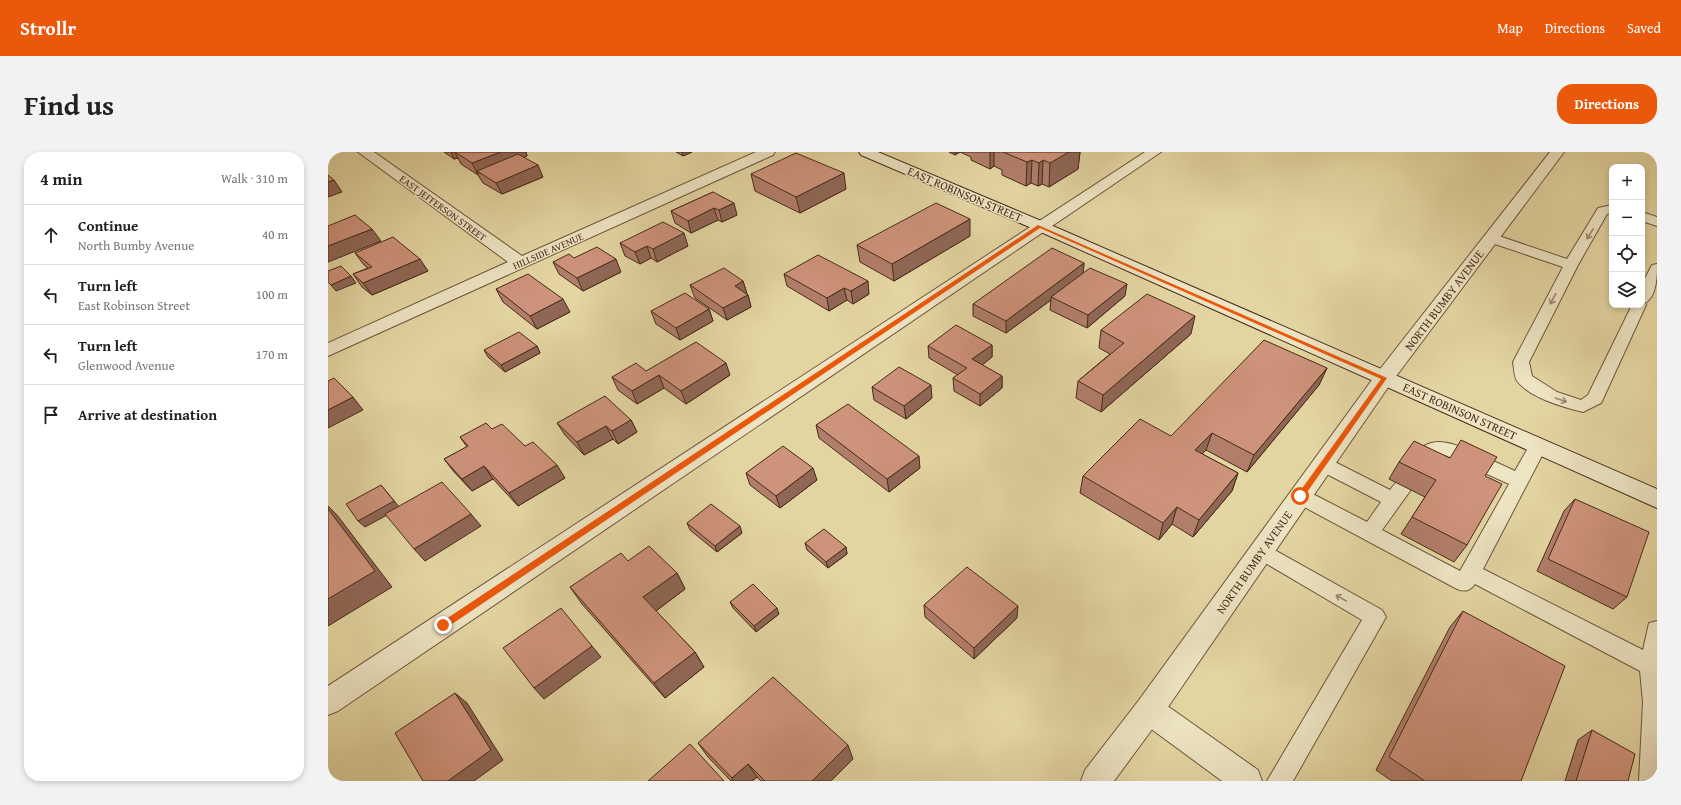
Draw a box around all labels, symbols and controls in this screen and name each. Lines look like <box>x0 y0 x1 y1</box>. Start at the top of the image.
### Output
text: Strollr <box>20 14 76 42</box>
text: Map <box>1497 18 1523 38</box>
text: Directions <box>1545 18 1605 38</box>
text: Saved <box>1627 18 1661 38</box>
text: Find us <box>24 84 114 125</box>
button: Directions <box>1557 84 1657 124</box>
street label: EAST ROBINSON STREET <box>905 162 1025 226</box>
map controls <box>1609 164 1645 308</box>
button: + <box>1609 164 1645 200</box>
text: 4 min <box>40 166 82 191</box>
text: Walk · 310 m <box>221 169 288 188</box>
street label: EAST JEFFERSON STREET <box>396 171 490 245</box>
button: − <box>1609 200 1645 236</box>
text: Continue <box>78 215 139 236</box>
icon: ahead <box>40 224 62 246</box>
text: 40 m <box>262 225 288 244</box>
one-way arrow <box>1586 228 1594 239</box>
street label: HILLSIDE AVENUE <box>510 229 586 273</box>
text: North Bumby Avenue <box>78 236 194 255</box>
button: locate <box>1609 236 1645 272</box>
street label: NORTH BUMBY AVENUE <box>1400 246 1488 354</box>
button: layers <box>1609 272 1645 308</box>
text: Turn left <box>78 275 137 296</box>
icon: left <box>40 284 62 306</box>
text: 100 m <box>256 285 288 304</box>
one-way arrow <box>1549 293 1556 305</box>
text: East Robinson Street <box>78 296 190 315</box>
text: Turn left <box>78 335 137 356</box>
icon: left <box>40 344 62 366</box>
text: 170 m <box>256 345 288 364</box>
text: Glenwood Avenue <box>78 356 175 375</box>
street label: EAST ROBINSON STREET <box>1400 378 1520 444</box>
one-way arrow <box>1554 397 1567 404</box>
icon: arrive <box>40 404 62 426</box>
text: Arrive at destination <box>78 404 217 425</box>
route start <box>1291 487 1309 505</box>
street label: NORTH BUMBY AVENUE <box>1212 507 1296 617</box>
one-way arrow <box>1335 593 1347 601</box>
route end <box>434 616 452 634</box>

